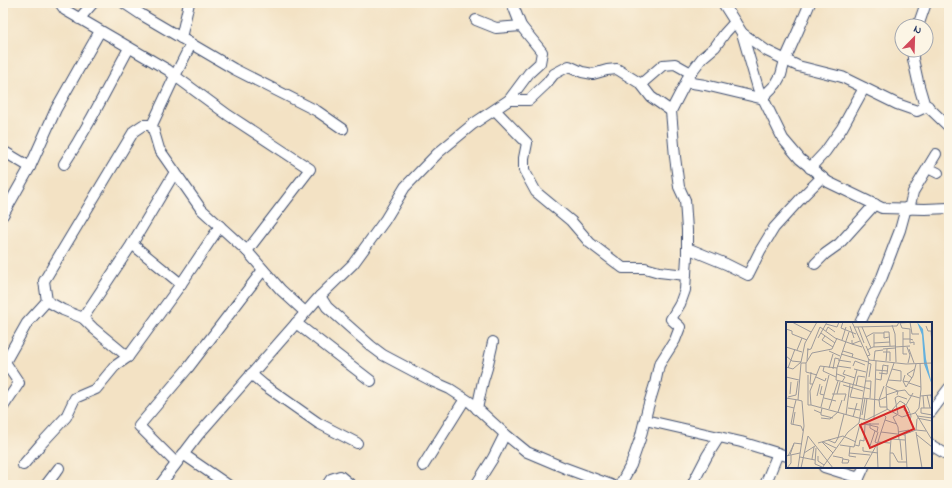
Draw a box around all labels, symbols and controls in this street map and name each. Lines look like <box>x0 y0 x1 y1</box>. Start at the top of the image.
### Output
north arrow <box>894 18 934 58</box>
text: N <box>911 21 924 39</box>
inset map <box>786 322 932 468</box>

